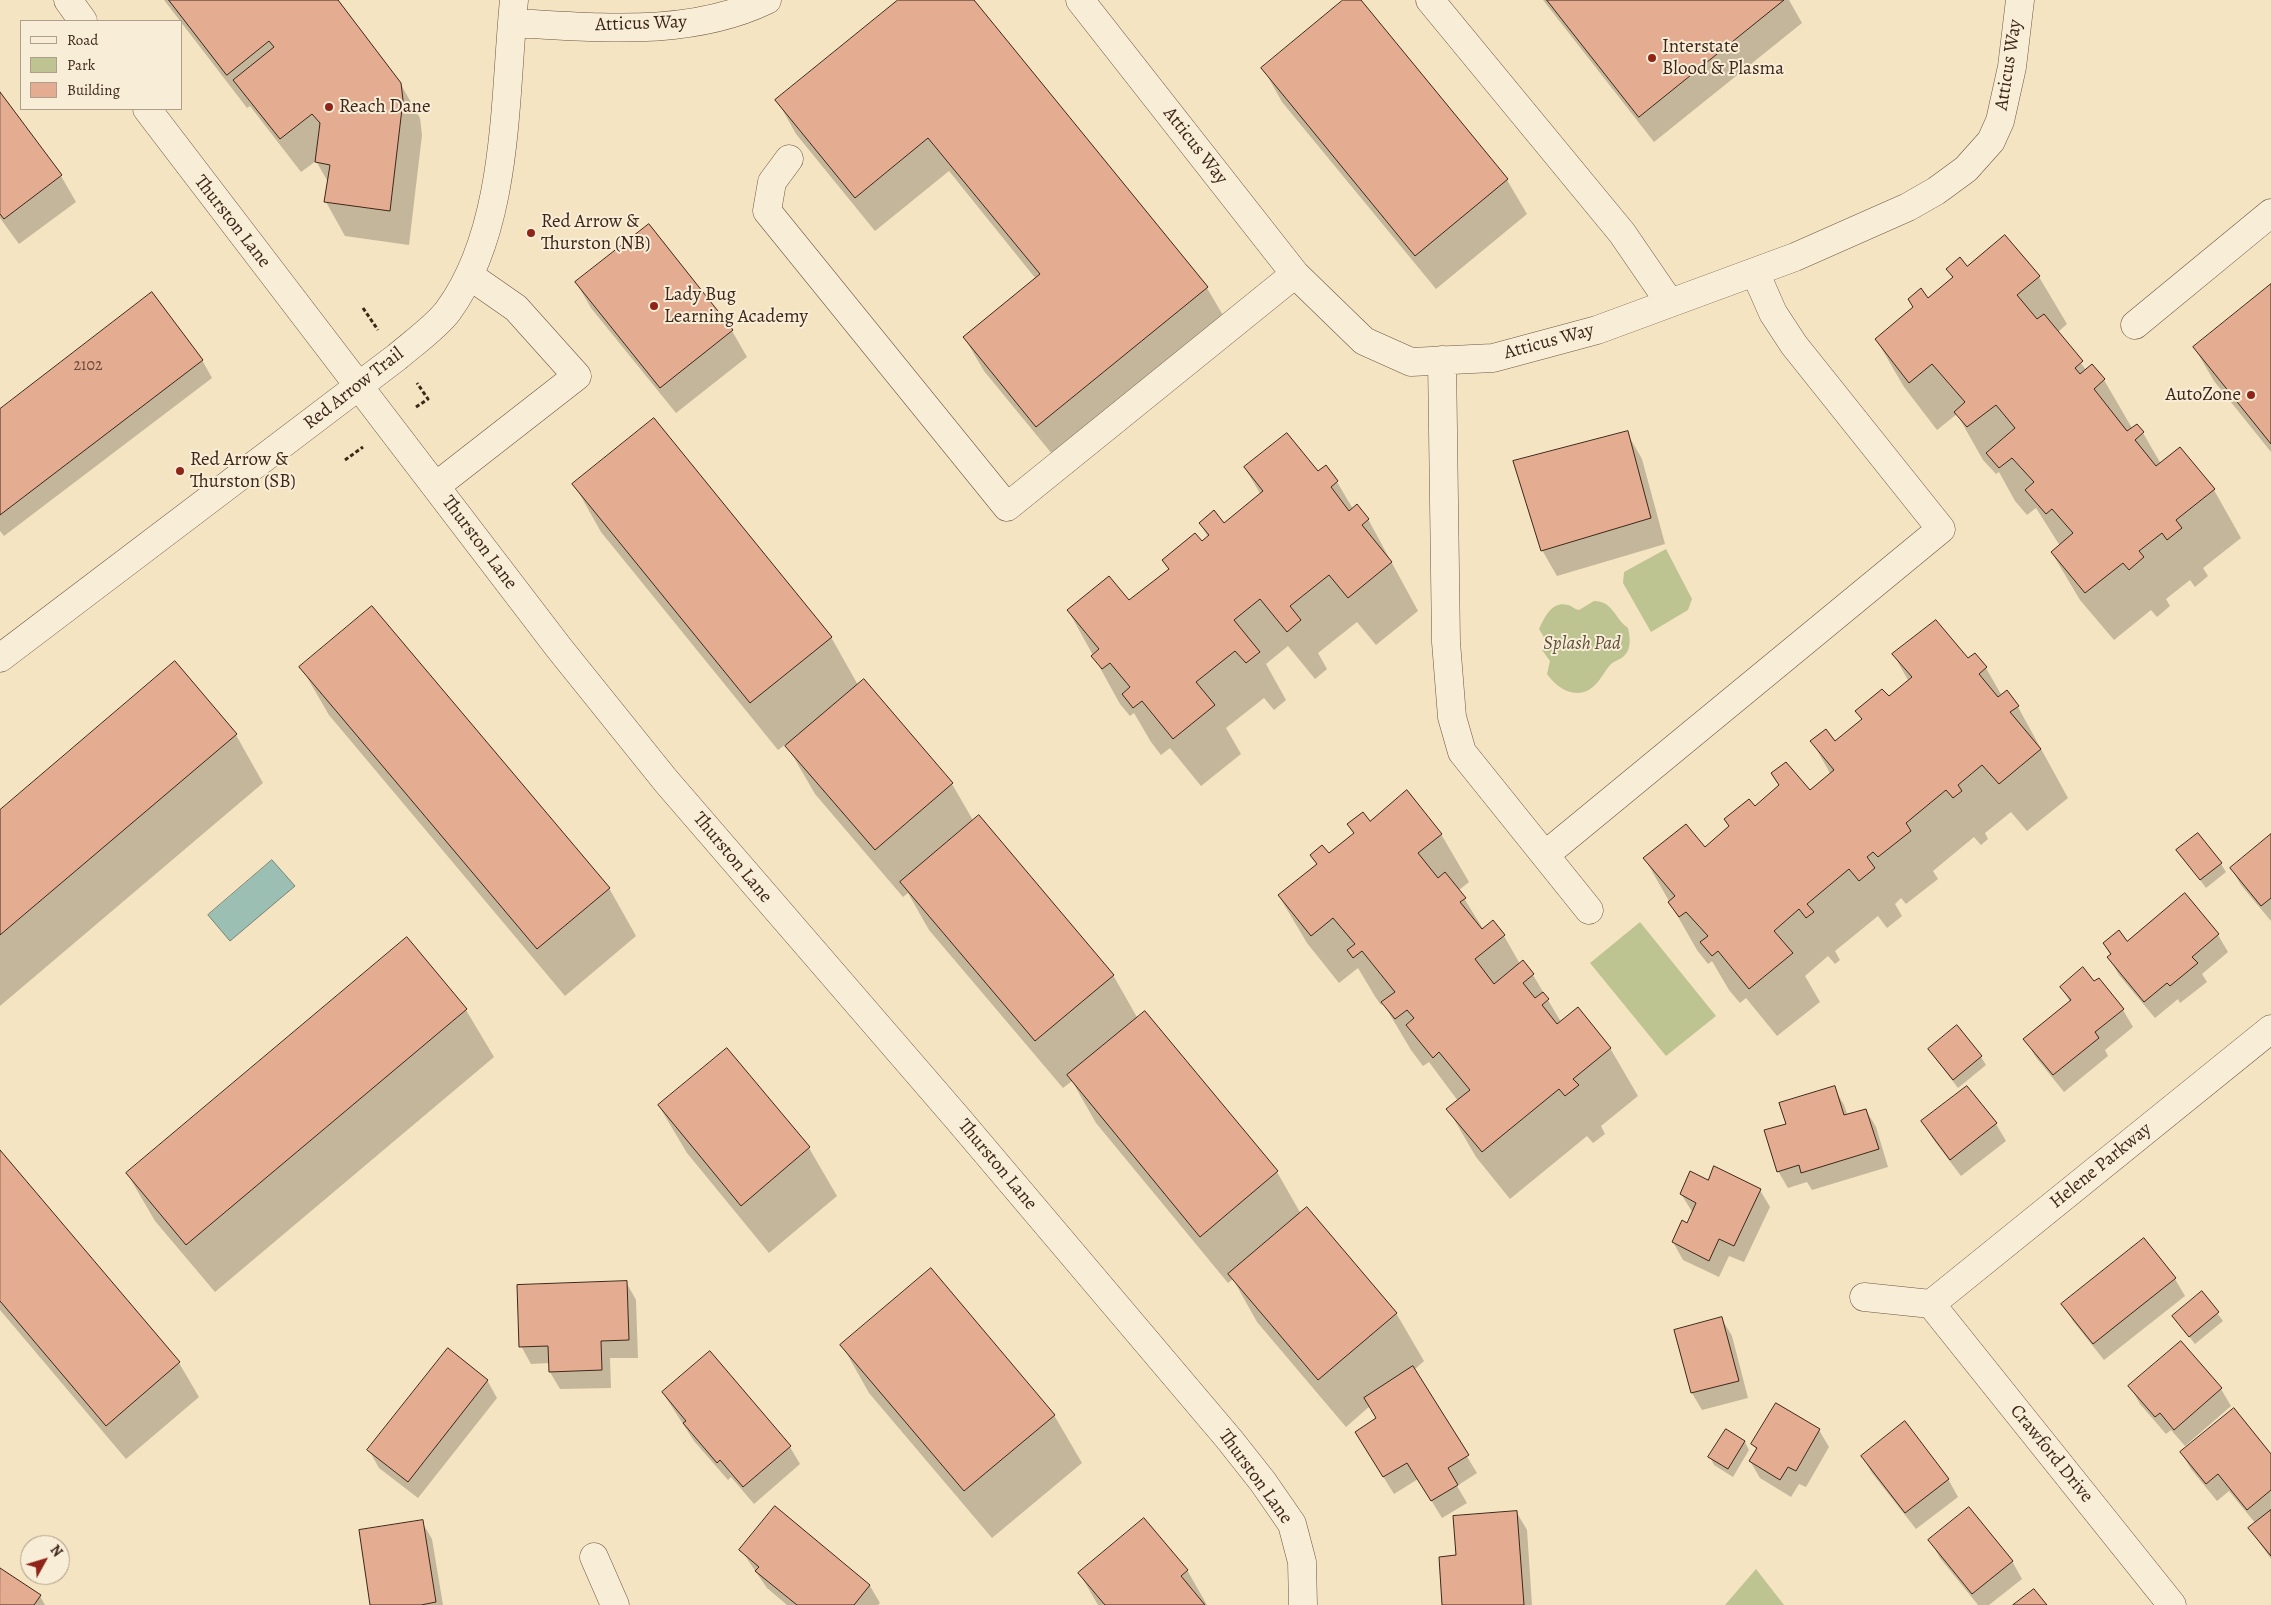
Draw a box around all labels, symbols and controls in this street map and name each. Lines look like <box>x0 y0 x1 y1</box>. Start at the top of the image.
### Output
street label: Atticus Way <box>595 11 687 37</box>
street label: Atticus Way <box>1991 18 2027 112</box>
legend <box>20 20 182 110</box>
text: Road <box>67 30 98 50</box>
place label: Interstate Blood & Plasma <box>1662 36 1784 80</box>
marker: Interstate Blood & Plasma <box>1646 52 1658 64</box>
text: Park <box>67 55 95 75</box>
text: Building <box>67 80 120 100</box>
place label: Reach Dane <box>339 96 431 118</box>
marker: Reach Dane <box>323 101 335 113</box>
street label: Atticus Way <box>1158 103 1232 189</box>
street label: Thurston Lane <box>189 171 275 273</box>
place label: Red Arrow & Thurston (NB) <box>541 211 650 255</box>
marker: Red Arrow & Thurston (NB) <box>525 227 537 239</box>
place label: Lady Bug Learning Academy <box>664 284 808 328</box>
marker: Lady Bug Learning Academy <box>648 300 660 312</box>
street label: Atticus Way <box>1502 319 1596 365</box>
street label: Red Arrow Trail <box>299 343 409 435</box>
house number: 2102 <box>73 356 103 376</box>
place label: AutoZone <box>2165 384 2241 406</box>
marker: AutoZone <box>2245 389 2257 401</box>
place label: Red Arrow & Thurston (SB) <box>190 449 296 493</box>
marker: Red Arrow & Thurston (SB) <box>174 465 186 477</box>
street label: Thurston Lane <box>436 492 522 594</box>
park label: Splash Pad <box>1543 633 1621 655</box>
street label: Thurston Lane <box>687 808 777 908</box>
street label: Thurston Lane <box>952 1115 1042 1215</box>
street label: Helene Parkway <box>2046 1118 2156 1214</box>
street label: Crawford Drive <box>2005 1400 2097 1508</box>
street label: Thurston Lane <box>1213 1425 1297 1529</box>
north arrow <box>20 1535 70 1585</box>
text: N <box>46 1541 67 1561</box>

